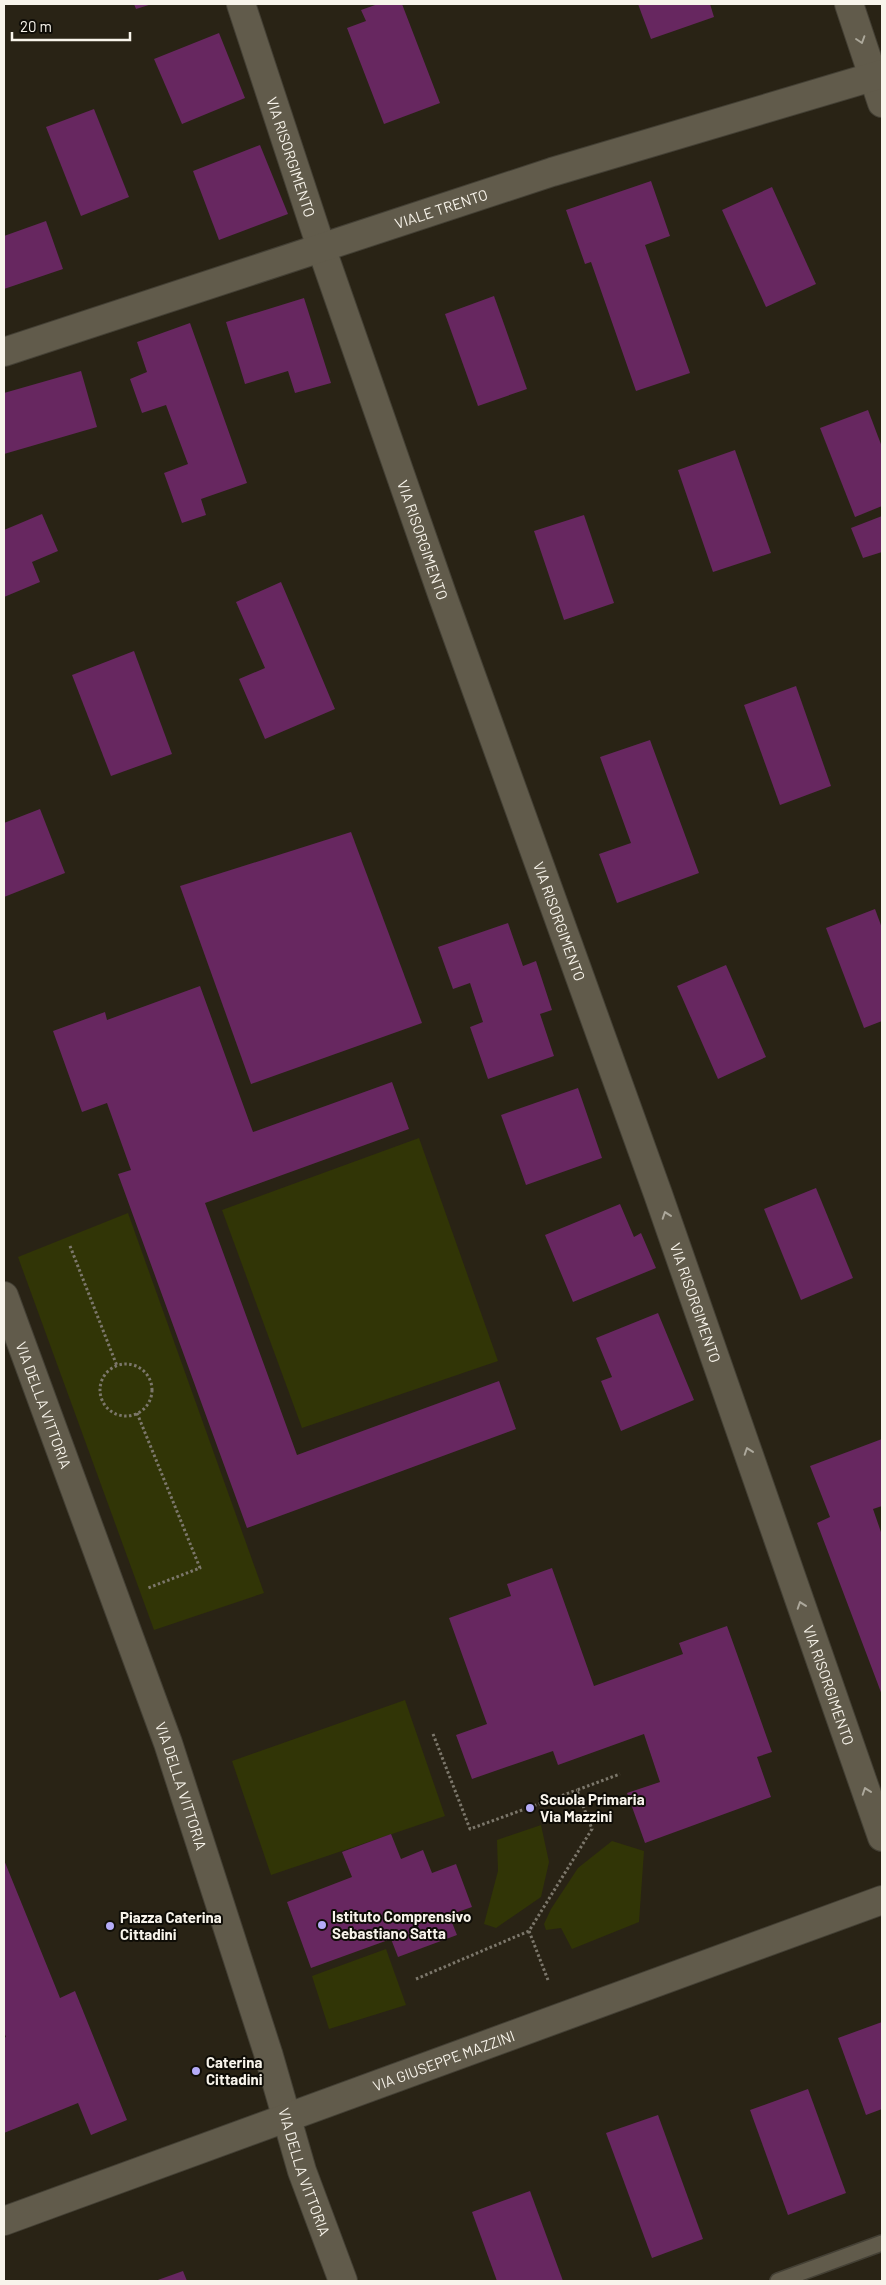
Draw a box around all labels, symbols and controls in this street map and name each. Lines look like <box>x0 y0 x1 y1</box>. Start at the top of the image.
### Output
scale bar <box>12 10 130 42</box>
text: 20 m <box>20 17 52 35</box>
one-way arrow <box>855 36 865 44</box>
street label: VIA RISORGIMENTO <box>263 95 320 219</box>
street label: VIALE TRENTO <box>392 185 490 232</box>
street label: VIA RISORGIMENTO <box>394 478 452 602</box>
street label: VIA RISORGIMENTO <box>530 859 589 983</box>
one-way arrow <box>662 1211 672 1220</box>
street label: VIA RISORGIMENTO <box>667 1240 725 1365</box>
street label: VIA DELLA VITTORIA <box>12 1339 75 1471</box>
one-way arrow <box>744 1448 754 1456</box>
one-way arrow <box>797 1601 807 1609</box>
street label: VIA RISORGIMENTO <box>800 1623 858 1747</box>
street label: VIA DELLA VITTORIA <box>152 1719 211 1852</box>
one-way arrow <box>862 1788 872 1796</box>
place label: Scuola Primaria Via Mazzini <box>540 1790 645 1825</box>
marker: Scuola Primaria Via Mazzini <box>524 1802 536 1814</box>
place label: Istituto Comprensivo Sebastiano Satta <box>332 1907 471 1942</box>
place label: Piazza Caterina Cittadini <box>120 1908 222 1943</box>
marker: Istituto Comprensivo Sebastiano Satta <box>316 1919 328 1931</box>
marker: Piazza Caterina Cittadini <box>104 1920 116 1932</box>
street label: VIA GIUSEPPE MAZZINI <box>370 2026 517 2095</box>
place label: Caterina Cittadini <box>206 2053 263 2088</box>
marker: Caterina Cittadini <box>190 2065 202 2077</box>
street label: VIA DELLA VITTORIA <box>275 2106 334 2238</box>

